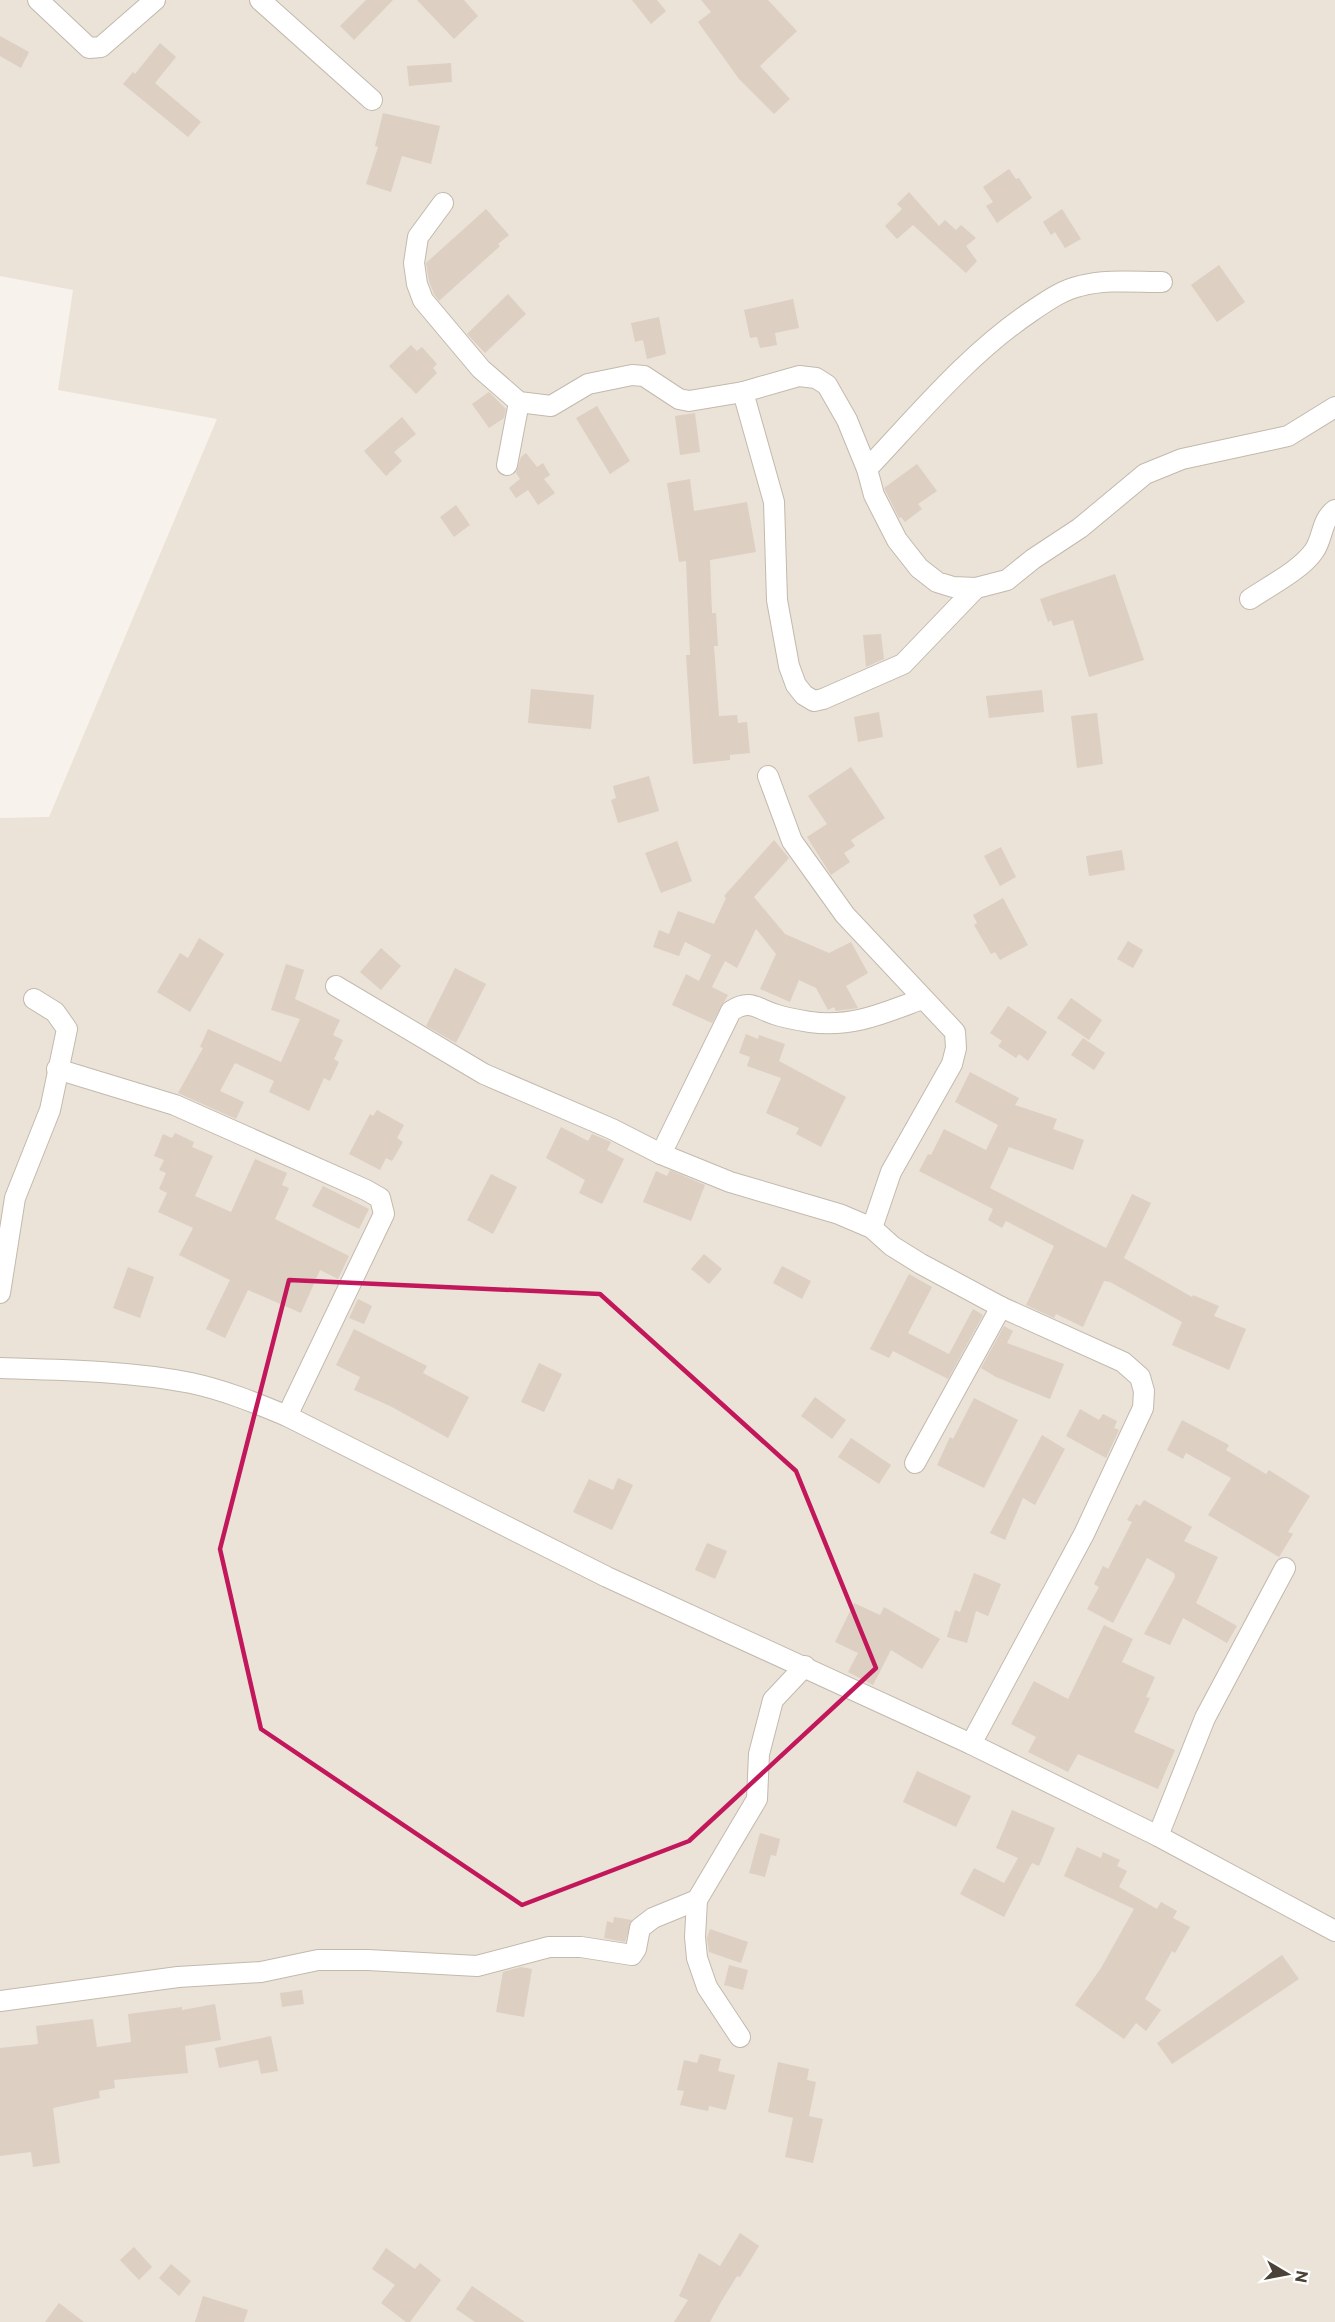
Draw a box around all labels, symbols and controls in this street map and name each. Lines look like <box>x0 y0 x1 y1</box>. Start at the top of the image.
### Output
north arrow <box>1257 2244 1317 2304</box>
text: N <box>1292 2269 1313 2284</box>

